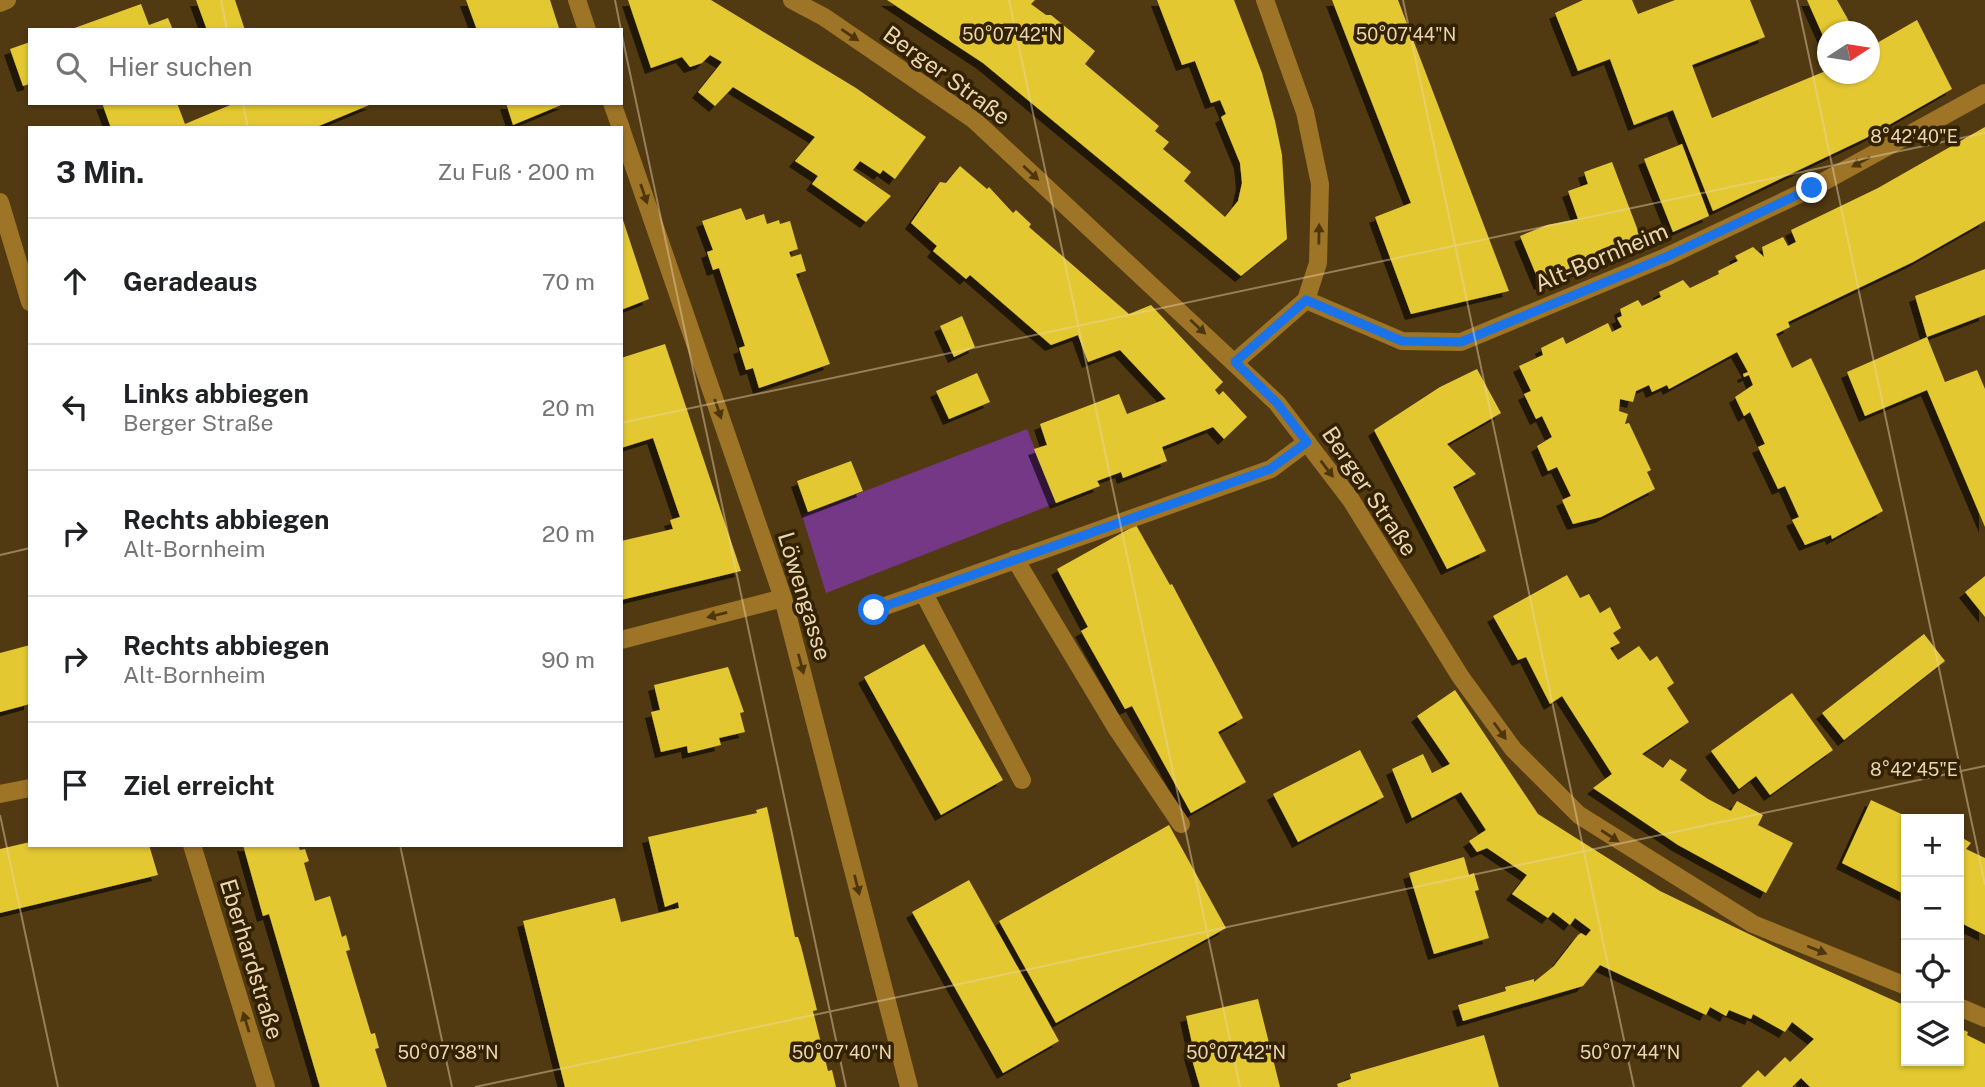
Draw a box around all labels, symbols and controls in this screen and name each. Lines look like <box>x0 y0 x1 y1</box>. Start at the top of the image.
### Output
street label: Berger Straße <box>878 20 1016 130</box>
north arrow <box>1817 21 1880 84</box>
text: 50°07'42"N <box>962 24 1062 45</box>
text: 50°07'44"N <box>1356 24 1456 45</box>
search box <box>28 28 623 105</box>
one-way arrow <box>841 28 859 42</box>
icon: search <box>52 48 90 86</box>
text: Hier suchen <box>108 51 253 82</box>
text: 8°42'40"E <box>1870 126 1958 147</box>
text: 3 Min. <box>56 154 144 190</box>
one-way arrow <box>1851 156 1871 168</box>
text: Zu Fuß · 200 m <box>438 158 595 185</box>
one-way arrow <box>1022 164 1039 180</box>
route end <box>1796 172 1827 203</box>
one-way arrow <box>639 183 649 204</box>
street label: Alt-Bornheim <box>1530 217 1672 297</box>
one-way arrow <box>1313 223 1325 245</box>
icon: ahead <box>56 262 94 300</box>
text: Geradeaus <box>123 266 258 297</box>
text: 70 m <box>542 268 595 295</box>
one-way arrow <box>1189 319 1206 335</box>
text: Links abbiegen <box>123 378 309 409</box>
icon: left <box>56 388 94 426</box>
text: 20 m <box>542 394 595 421</box>
one-way arrow <box>713 398 724 419</box>
text: Berger Straße <box>123 409 273 436</box>
street label: Berger Straße <box>1317 421 1423 561</box>
one-way arrow <box>1320 460 1334 478</box>
text: Rechts abbiegen <box>123 504 329 535</box>
icon: right <box>56 514 94 552</box>
text: 20 m <box>542 520 595 547</box>
street label: Löwengasse <box>773 529 837 663</box>
text: Alt-Bornheim <box>123 535 265 562</box>
route start <box>858 594 889 625</box>
one-way arrow <box>706 610 728 621</box>
text: Rechts abbiegen <box>123 630 329 661</box>
icon: right <box>56 640 94 678</box>
text: 90 m <box>541 646 595 673</box>
one-way arrow <box>796 653 807 675</box>
text: Alt-Bornheim <box>123 661 265 688</box>
one-way arrow <box>1493 722 1507 740</box>
text: 8°42'45"E <box>1870 759 1958 780</box>
icon: arrive <box>56 766 94 804</box>
text: Ziel erreicht <box>123 770 275 801</box>
map controls <box>1901 814 1964 1066</box>
button: + <box>1901 814 1964 877</box>
one-way arrow <box>1600 829 1620 842</box>
one-way arrow <box>852 874 863 896</box>
street label: Eberhardstraße <box>215 875 289 1043</box>
button: − <box>1901 877 1964 940</box>
button: locate <box>1901 940 1964 1003</box>
one-way arrow <box>1806 944 1827 955</box>
button: layers <box>1901 1003 1964 1066</box>
one-way arrow <box>240 1011 250 1032</box>
text: 50°07'38"N <box>398 1042 498 1063</box>
text: 50°07'40"N <box>792 1042 892 1063</box>
text: 50°07'42"N <box>1186 1042 1286 1063</box>
text: 50°07'44"N <box>1580 1042 1680 1063</box>

